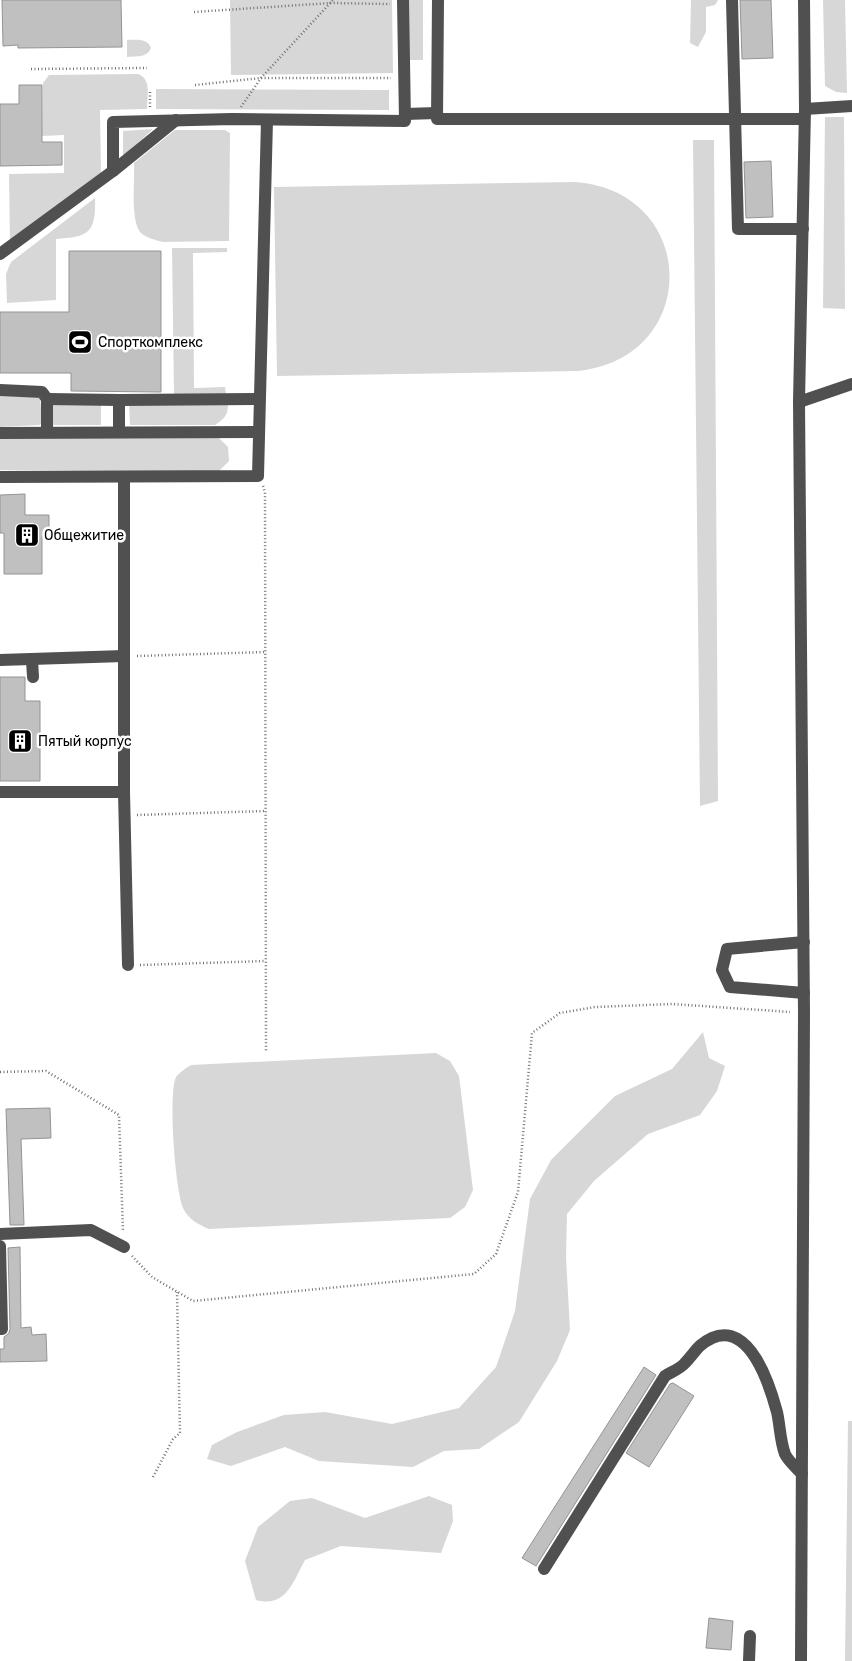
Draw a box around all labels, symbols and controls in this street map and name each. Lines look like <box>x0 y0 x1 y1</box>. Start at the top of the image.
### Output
sports icon: Спорткомплекс <box>67 329 93 355</box>
place label: Спорткомплекс <box>98 334 203 351</box>
building icon: Общежитие <box>14 522 40 548</box>
place label: Общежитие <box>44 527 124 544</box>
building icon: Пятый корпус <box>7 728 33 754</box>
place label: Пятый корпус <box>38 733 132 750</box>

